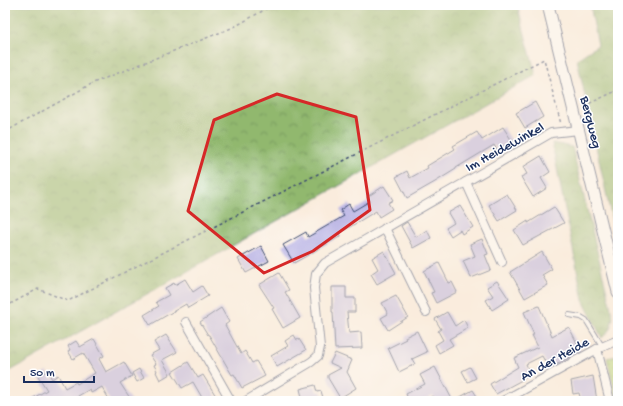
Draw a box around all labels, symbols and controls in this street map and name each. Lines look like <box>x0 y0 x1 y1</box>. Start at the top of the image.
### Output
street label: Bergweg <box>575 94 604 151</box>
street label: Im Heidewinkel <box>463 120 548 177</box>
street label: An der Heide <box>518 334 593 386</box>
scale bar <box>24 358 94 384</box>
text: 50 m <box>30 367 55 381</box>

